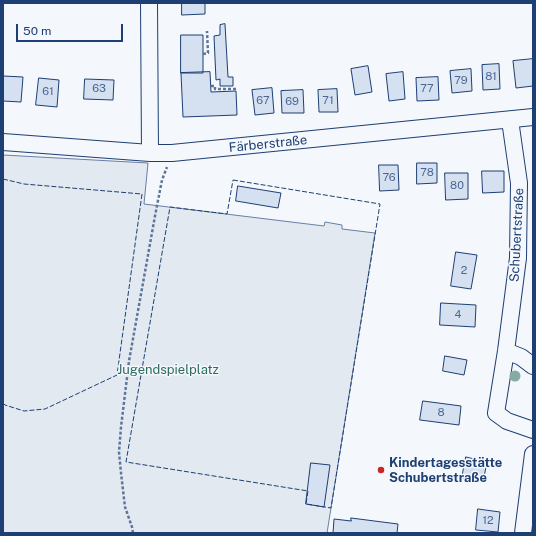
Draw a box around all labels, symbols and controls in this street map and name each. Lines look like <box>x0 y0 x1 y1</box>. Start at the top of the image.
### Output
scale bar <box>18 16 125 42</box>
text: 50 m <box>23 24 51 38</box>
house number: 81 <box>485 70 497 84</box>
house number: 79 <box>454 74 468 88</box>
house number: 63 <box>92 82 106 96</box>
house number: 77 <box>420 82 434 96</box>
house number: 61 <box>42 85 54 99</box>
house number: 67 <box>256 94 270 108</box>
house number: 71 <box>322 94 334 108</box>
house number: 69 <box>285 95 299 109</box>
street label: Färberstraße <box>228 132 308 156</box>
house number: 78 <box>420 166 434 180</box>
house number: 76 <box>382 171 396 185</box>
house number: 80 <box>450 179 464 193</box>
street label: Schubertstraße <box>507 187 527 283</box>
house number: 2 <box>461 264 467 278</box>
house number: 4 <box>455 308 461 322</box>
park label: Jugendspielplatz <box>117 362 219 378</box>
house number: 8 <box>437 406 445 420</box>
place label: Kindertagesstätte Schubertstraße <box>389 455 502 486</box>
marker: Kindertagesstätte Schubertstraße <box>376 465 386 475</box>
house number: 12 <box>482 514 494 528</box>

